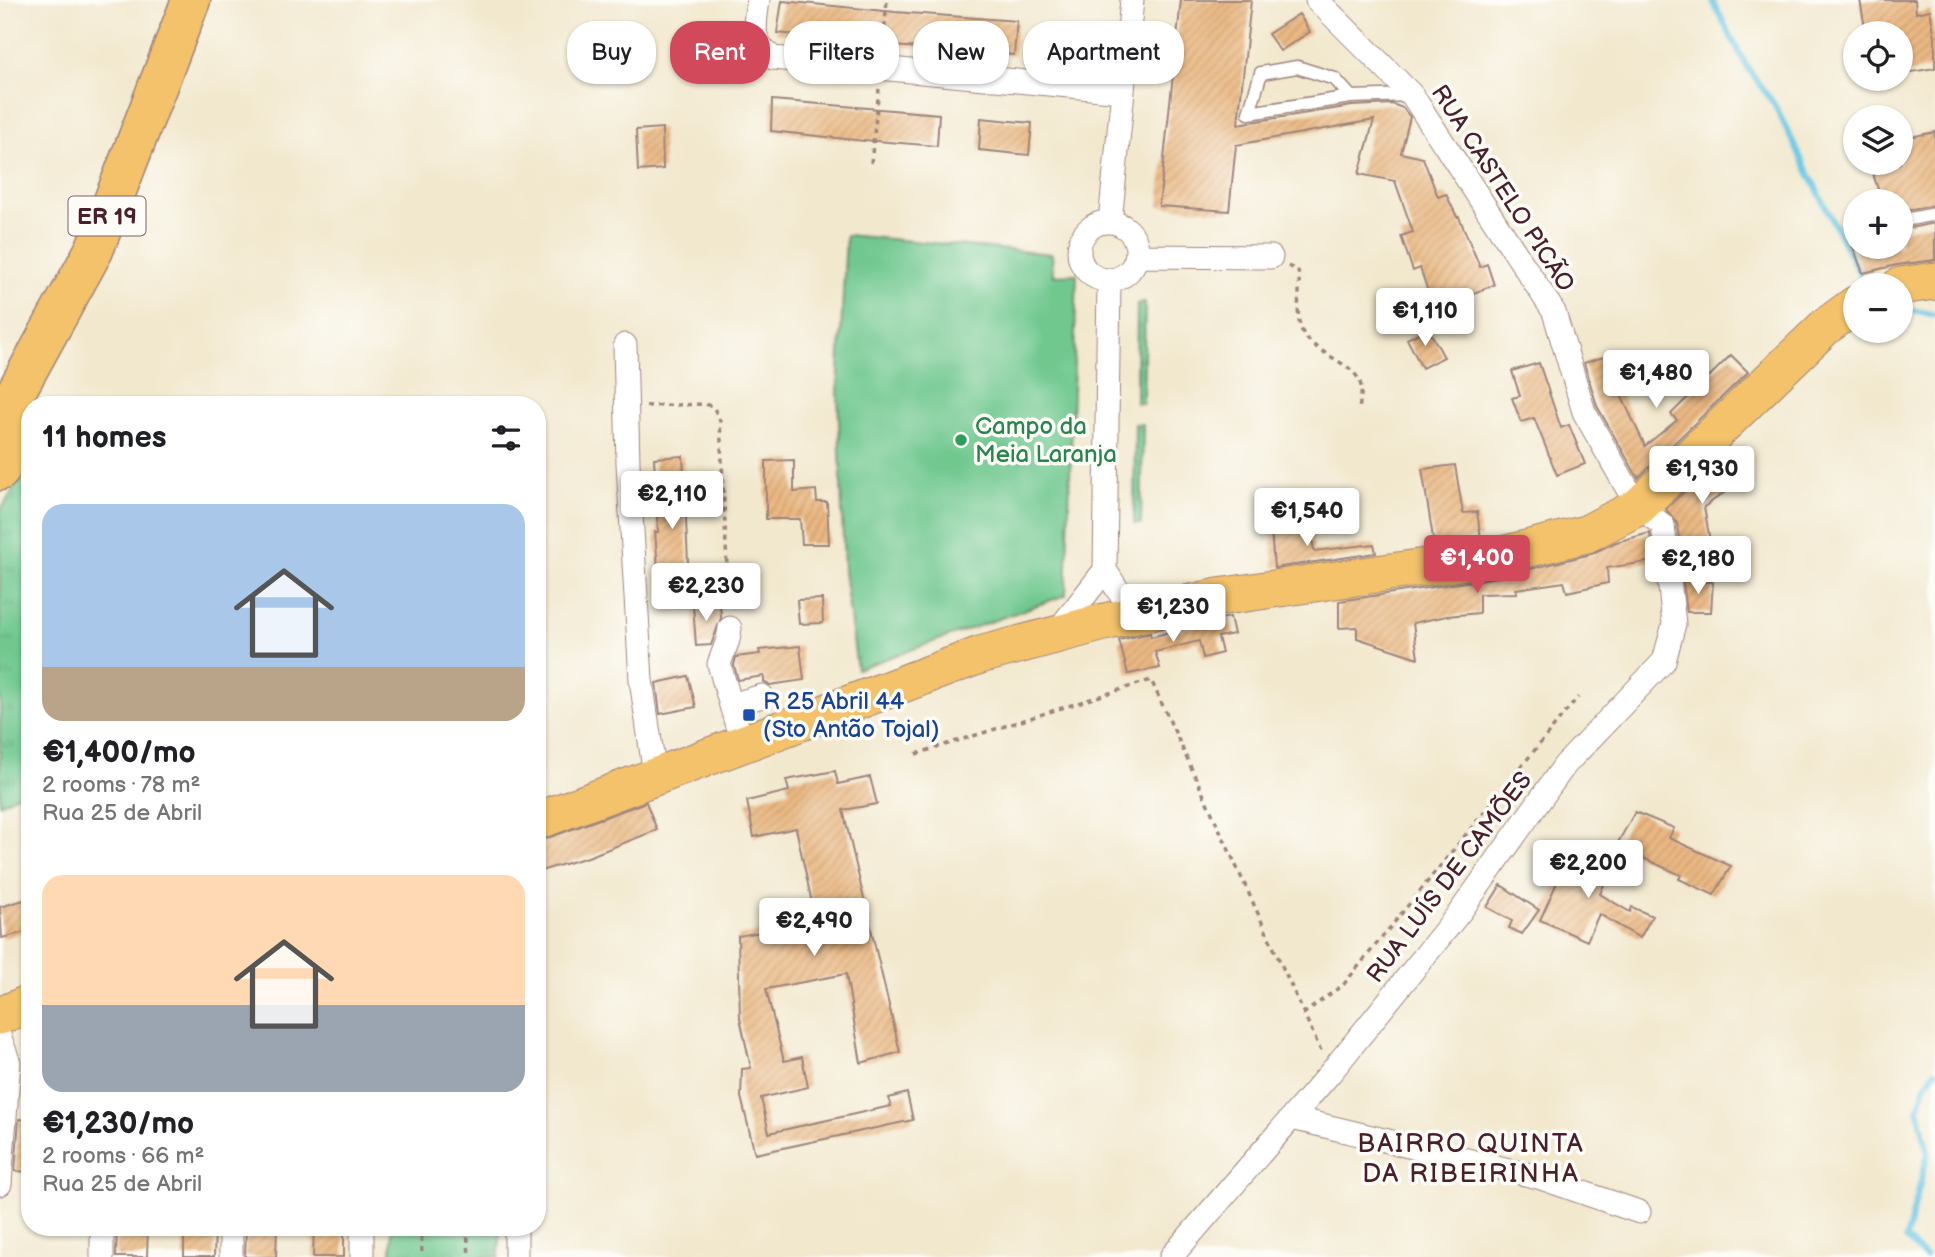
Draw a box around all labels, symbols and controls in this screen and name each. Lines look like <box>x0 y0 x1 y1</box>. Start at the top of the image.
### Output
chip: Buy <box>567 21 656 84</box>
chip: Rent <box>670 21 770 84</box>
chip: Filters <box>784 21 899 84</box>
chip: New <box>913 21 1009 84</box>
chip: Apartment <box>1023 21 1184 84</box>
map controls <box>1843 21 1913 343</box>
button: locate <box>1843 21 1913 91</box>
street label: RUA CASTELO PICÃO <box>1425 79 1580 297</box>
button: layers <box>1843 105 1913 175</box>
button: + <box>1843 189 1913 259</box>
road number: ER 19 <box>68 196 146 236</box>
button: − <box>1843 273 1913 343</box>
pin: €1,110 <box>1368 288 1482 348</box>
text: €1,110 <box>1392 297 1458 325</box>
pin: €1,480 <box>1599 350 1713 410</box>
text: €1,480 <box>1619 359 1693 387</box>
place label: Campo da Meia Laranja <box>975 412 1117 469</box>
icon: filters <box>487 419 525 457</box>
text: 11 homes <box>42 420 166 456</box>
marker: Campo da Meia Laranja <box>953 432 969 448</box>
pin: €1,930 <box>1645 447 1759 506</box>
text: €1,930 <box>1665 455 1739 483</box>
pin: €2,110 <box>615 472 729 531</box>
text: €2,110 <box>637 480 707 508</box>
pin: €1,540 <box>1250 489 1364 548</box>
text: €1,540 <box>1270 497 1344 525</box>
pin: €1,400 <box>1420 536 1534 595</box>
pin: €2,180 <box>1641 536 1755 596</box>
text: €1,400 <box>1440 544 1514 572</box>
text: €2,180 <box>1661 545 1735 573</box>
icon: home <box>221 550 347 676</box>
pin: €2,230 <box>649 564 763 623</box>
text: €2,230 <box>667 572 745 600</box>
pin: €1,230 <box>1116 584 1230 644</box>
text: €1,230 <box>1136 593 1210 621</box>
place label: R 25 Abril 44 (Sto Antão Tojal) <box>763 687 940 744</box>
marker: R 25 Abril 44 (Sto Antão Tojal) <box>741 707 757 723</box>
text: €1,400/mo <box>42 735 196 771</box>
street label: RUA LUÍS DE CAMÕES <box>1360 766 1538 988</box>
text: 2 rooms · 78 m² <box>42 771 200 799</box>
text: Rua 25 de Abril <box>42 799 202 827</box>
pin: €2,200 <box>1531 841 1645 900</box>
text: €2,200 <box>1549 849 1627 877</box>
pin: €2,490 <box>757 898 871 958</box>
text: €2,490 <box>775 907 853 935</box>
icon: home <box>221 921 347 1047</box>
text: €1,230/mo <box>42 1106 194 1142</box>
district label: BAIRRO QUINTA DA RIBEIRINHA <box>1357 1129 1585 1190</box>
text: 2 rooms · 66 m² <box>42 1142 204 1170</box>
text: Rua 25 de Abril <box>42 1170 202 1198</box>

